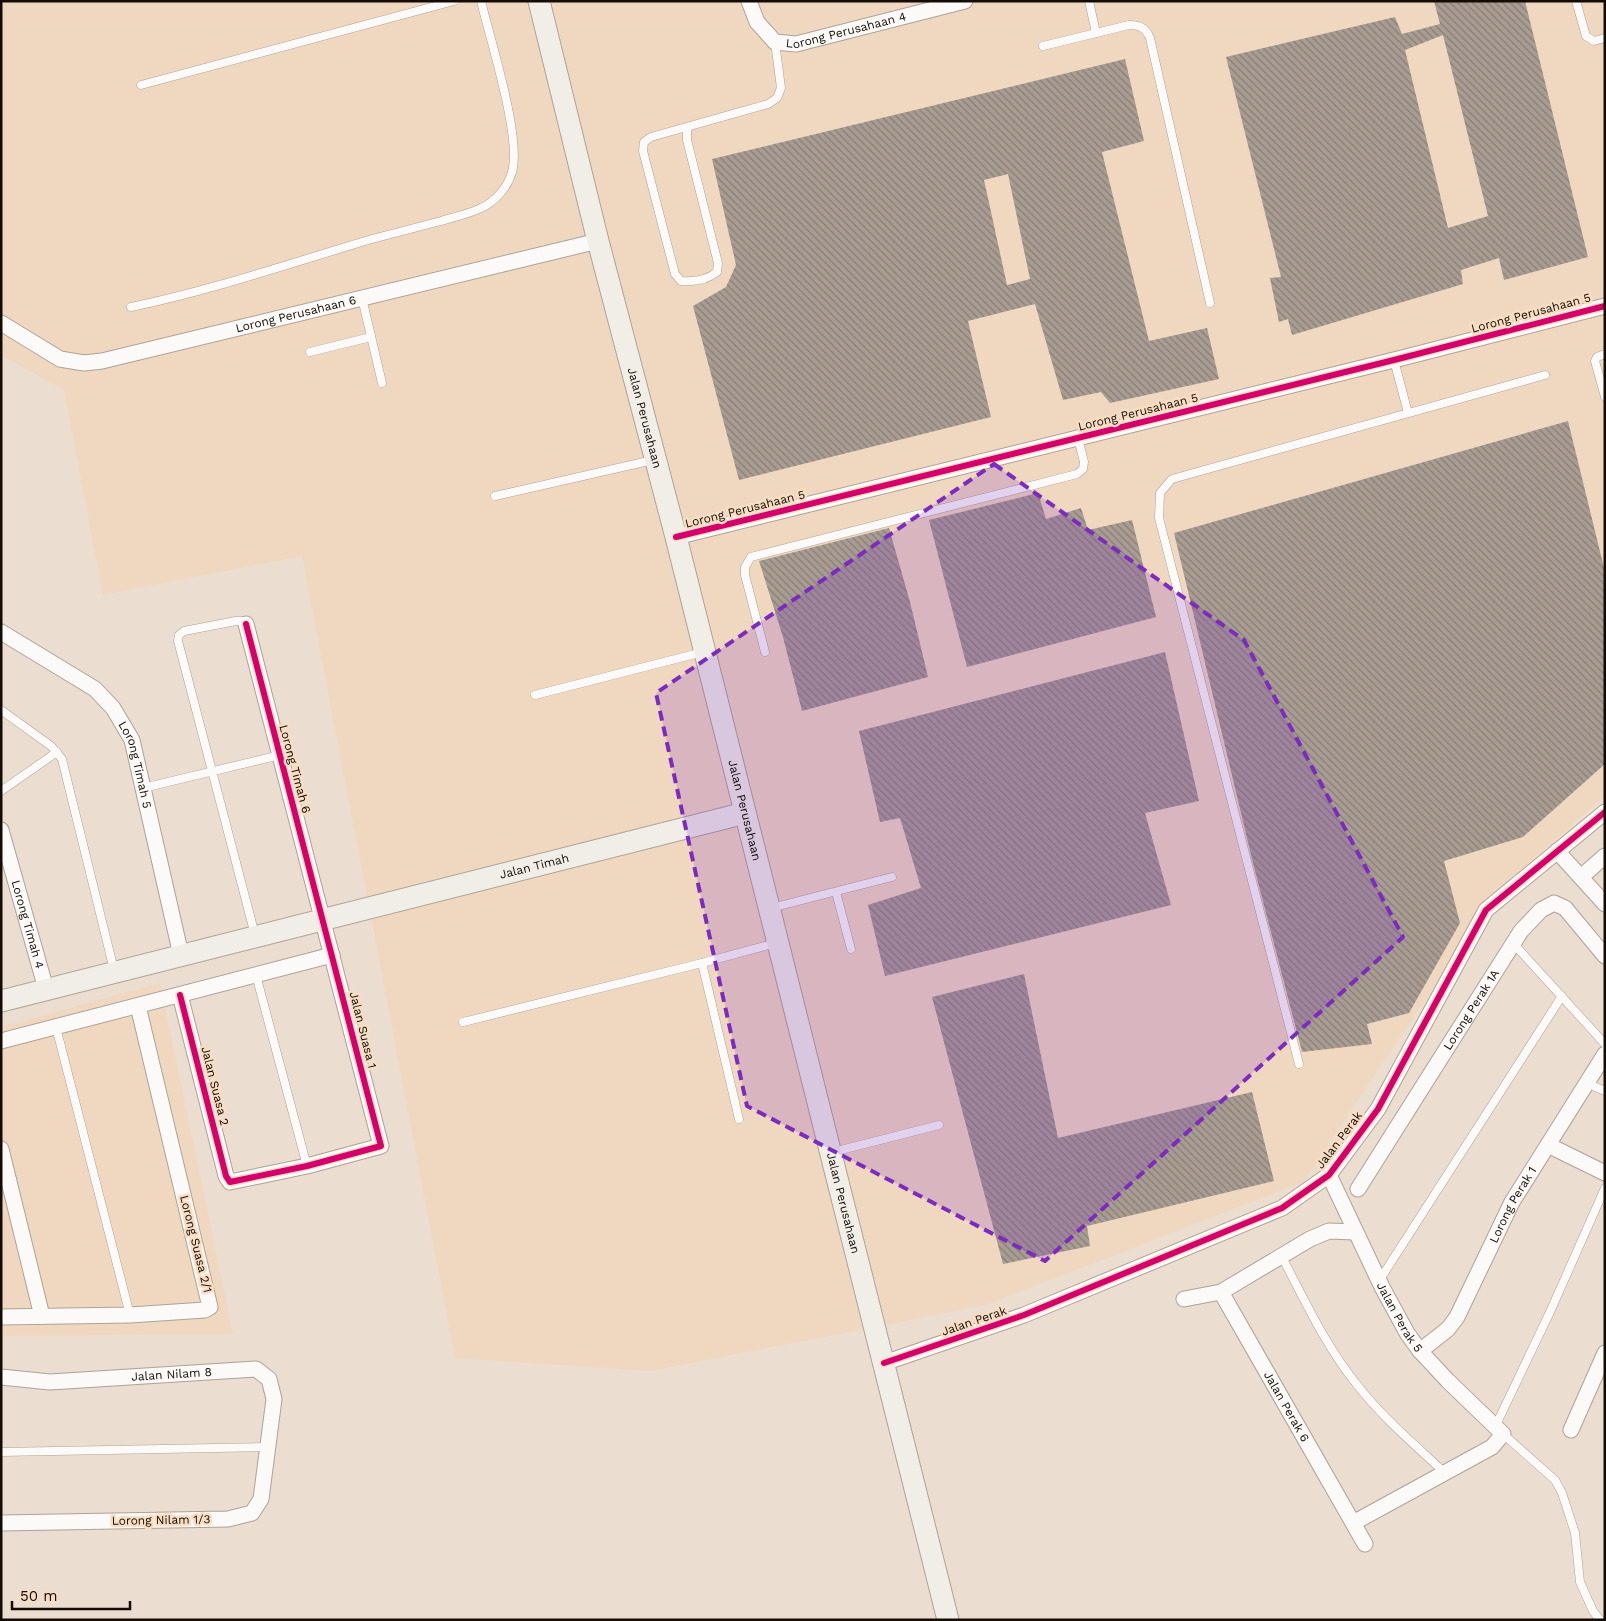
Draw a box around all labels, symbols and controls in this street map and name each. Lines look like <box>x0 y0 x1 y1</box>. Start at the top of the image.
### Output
street label: Lorong Perusahaan 4 <box>785 9 908 52</box>
street label: Lorong Perusahaan 5 <box>1470 290 1592 336</box>
street label: Lorong Perusahaan 6 <box>234 293 358 335</box>
street label: Jalan Perusahaan <box>625 366 665 470</box>
street label: Lorong Perusahaan 5 <box>1077 390 1199 434</box>
street label: Lorong Perusahaan 5 <box>684 487 806 531</box>
street label: Lorong Timah 5 <box>115 719 154 810</box>
street label: Lorong Timah 6 <box>276 723 314 815</box>
street label: Jalan Perusahaan <box>725 758 764 862</box>
street label: Jalan Timah <box>498 851 570 882</box>
street label: Lorong Timah 4 <box>9 879 47 970</box>
street label: Lorong Perak 1A <box>1441 967 1502 1053</box>
street label: Jalan Suasa 1 <box>347 990 379 1070</box>
street label: Jalan Suasa 2 <box>198 1045 232 1127</box>
street label: Jalan Perak <box>1313 1109 1365 1171</box>
street label: Jalan Perusahaan <box>824 1151 863 1255</box>
street label: Lorong Perak 1 <box>1486 1164 1539 1245</box>
street label: Lorong Suasa 2/1 <box>177 1194 215 1294</box>
street label: Jalan Perak 5 <box>1374 1280 1426 1355</box>
street label: Jalan Perak <box>940 1303 1009 1339</box>
street label: Jalan Nilam 8 <box>131 1365 212 1384</box>
street label: Jalan Perak 6 <box>1261 1369 1312 1444</box>
street label: Lorong Nilam 1/3 <box>112 1512 210 1528</box>
scale bar <box>12 1578 130 1610</box>
text: 50 m <box>20 1587 57 1605</box>

